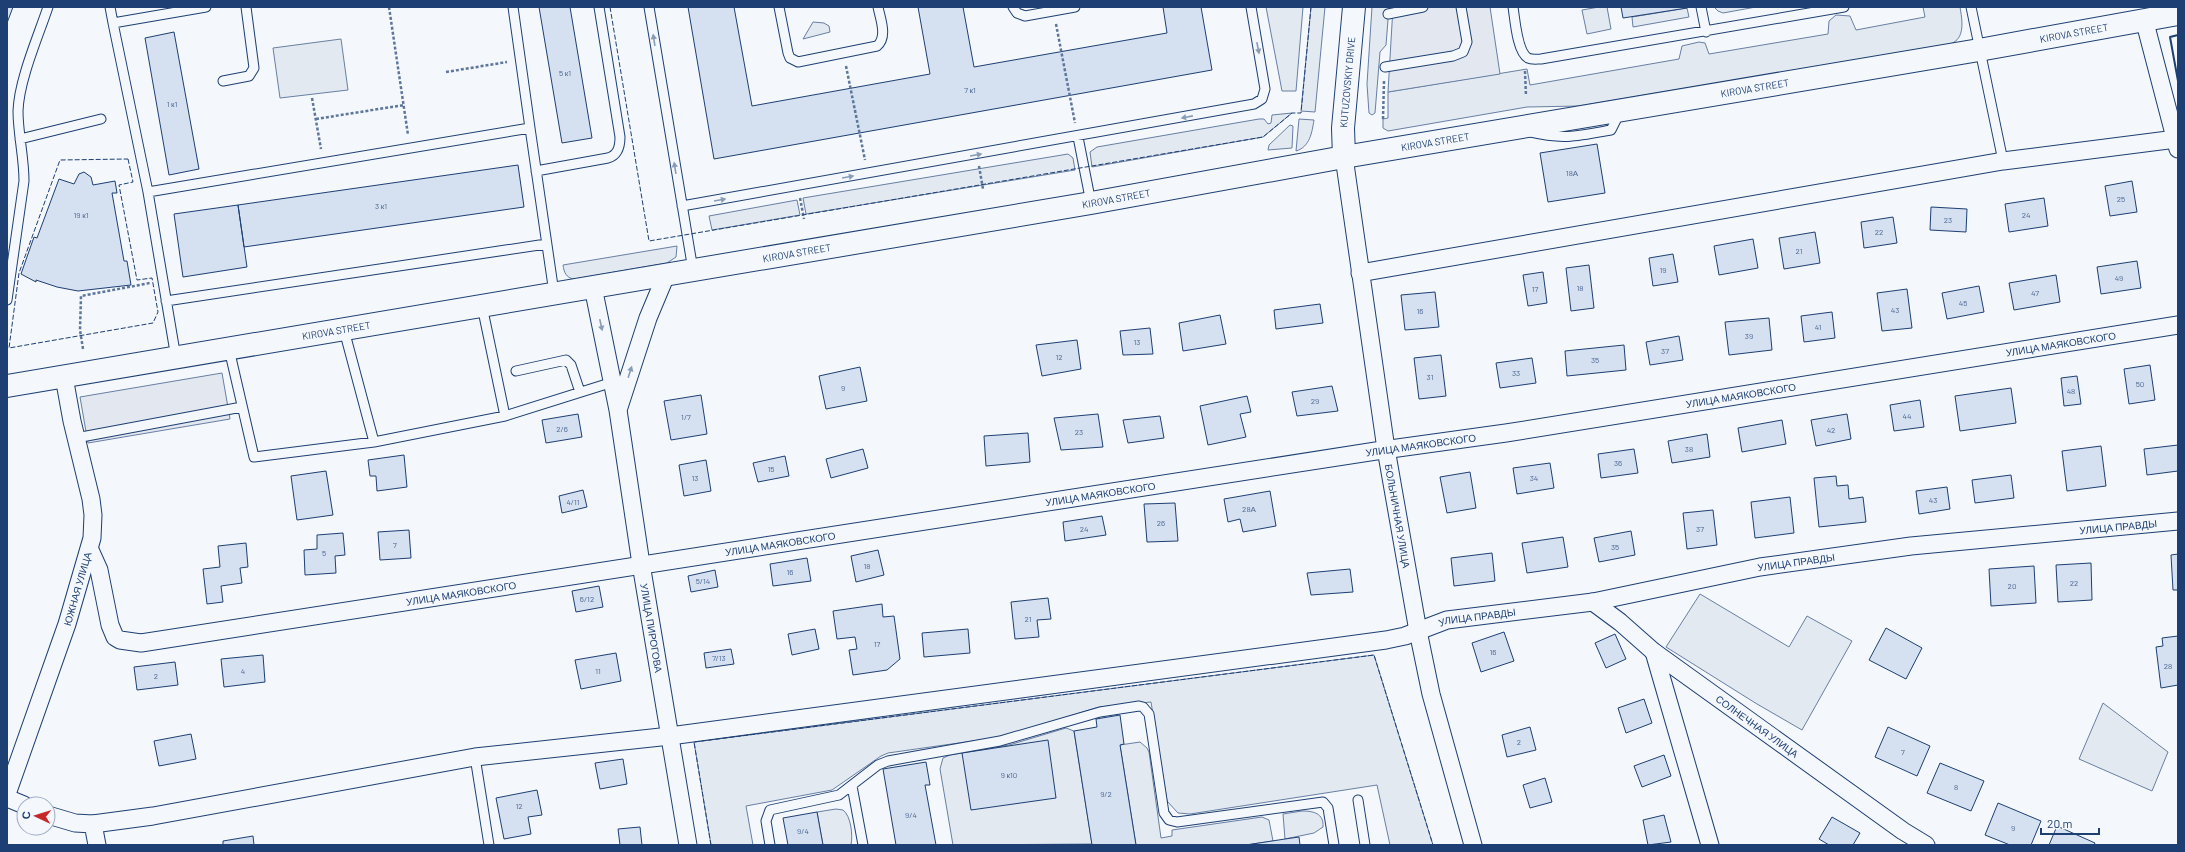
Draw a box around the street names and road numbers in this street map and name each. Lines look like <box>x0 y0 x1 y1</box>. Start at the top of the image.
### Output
street label: KIROVA STREET <box>2039 21 2109 45</box>
street label: KUTUZOVSKIY DRIVE <box>1337 36 1357 128</box>
street label: KIROVA STREET <box>1720 76 1790 99</box>
street label: KIROVA STREET <box>1400 130 1471 153</box>
street label: KIROVA STREET <box>1081 186 1152 210</box>
street label: KIROVA STREET <box>762 241 832 264</box>
street label: KIROVA STREET <box>301 319 372 342</box>
street label: УЛИЦА МАЯКОВСКОГО <box>2005 329 2117 359</box>
street label: УЛИЦА МАЯКОВСКОГО <box>1685 380 1797 410</box>
street label: УЛИЦА МАЯКОВСКОГО <box>1365 431 1477 459</box>
street label: БОЛЬНИЧНАЯ УЛИЦА <box>1383 463 1413 569</box>
street label: УЛИЦА МАЯКОВСКОГО <box>1044 479 1157 508</box>
street label: УЛИЦА ПРАВДЫ <box>2079 517 2158 536</box>
street label: УЛИЦА МАЯКОВСКОГО <box>724 529 836 558</box>
street label: ЮЖНАЯ УЛИЦА <box>61 550 94 627</box>
street label: УЛИЦА ПРАВДЫ <box>1757 551 1836 573</box>
street label: УЛИЦА МАЯКОВСКОГО <box>405 579 517 608</box>
street label: УЛИЦА ПИРОГОВА <box>638 582 665 674</box>
street label: УЛИЦА ПРАВДЫ <box>1437 606 1516 629</box>
street label: СОЛНЕЧНАЯ УЛИЦА <box>1714 692 1801 760</box>

